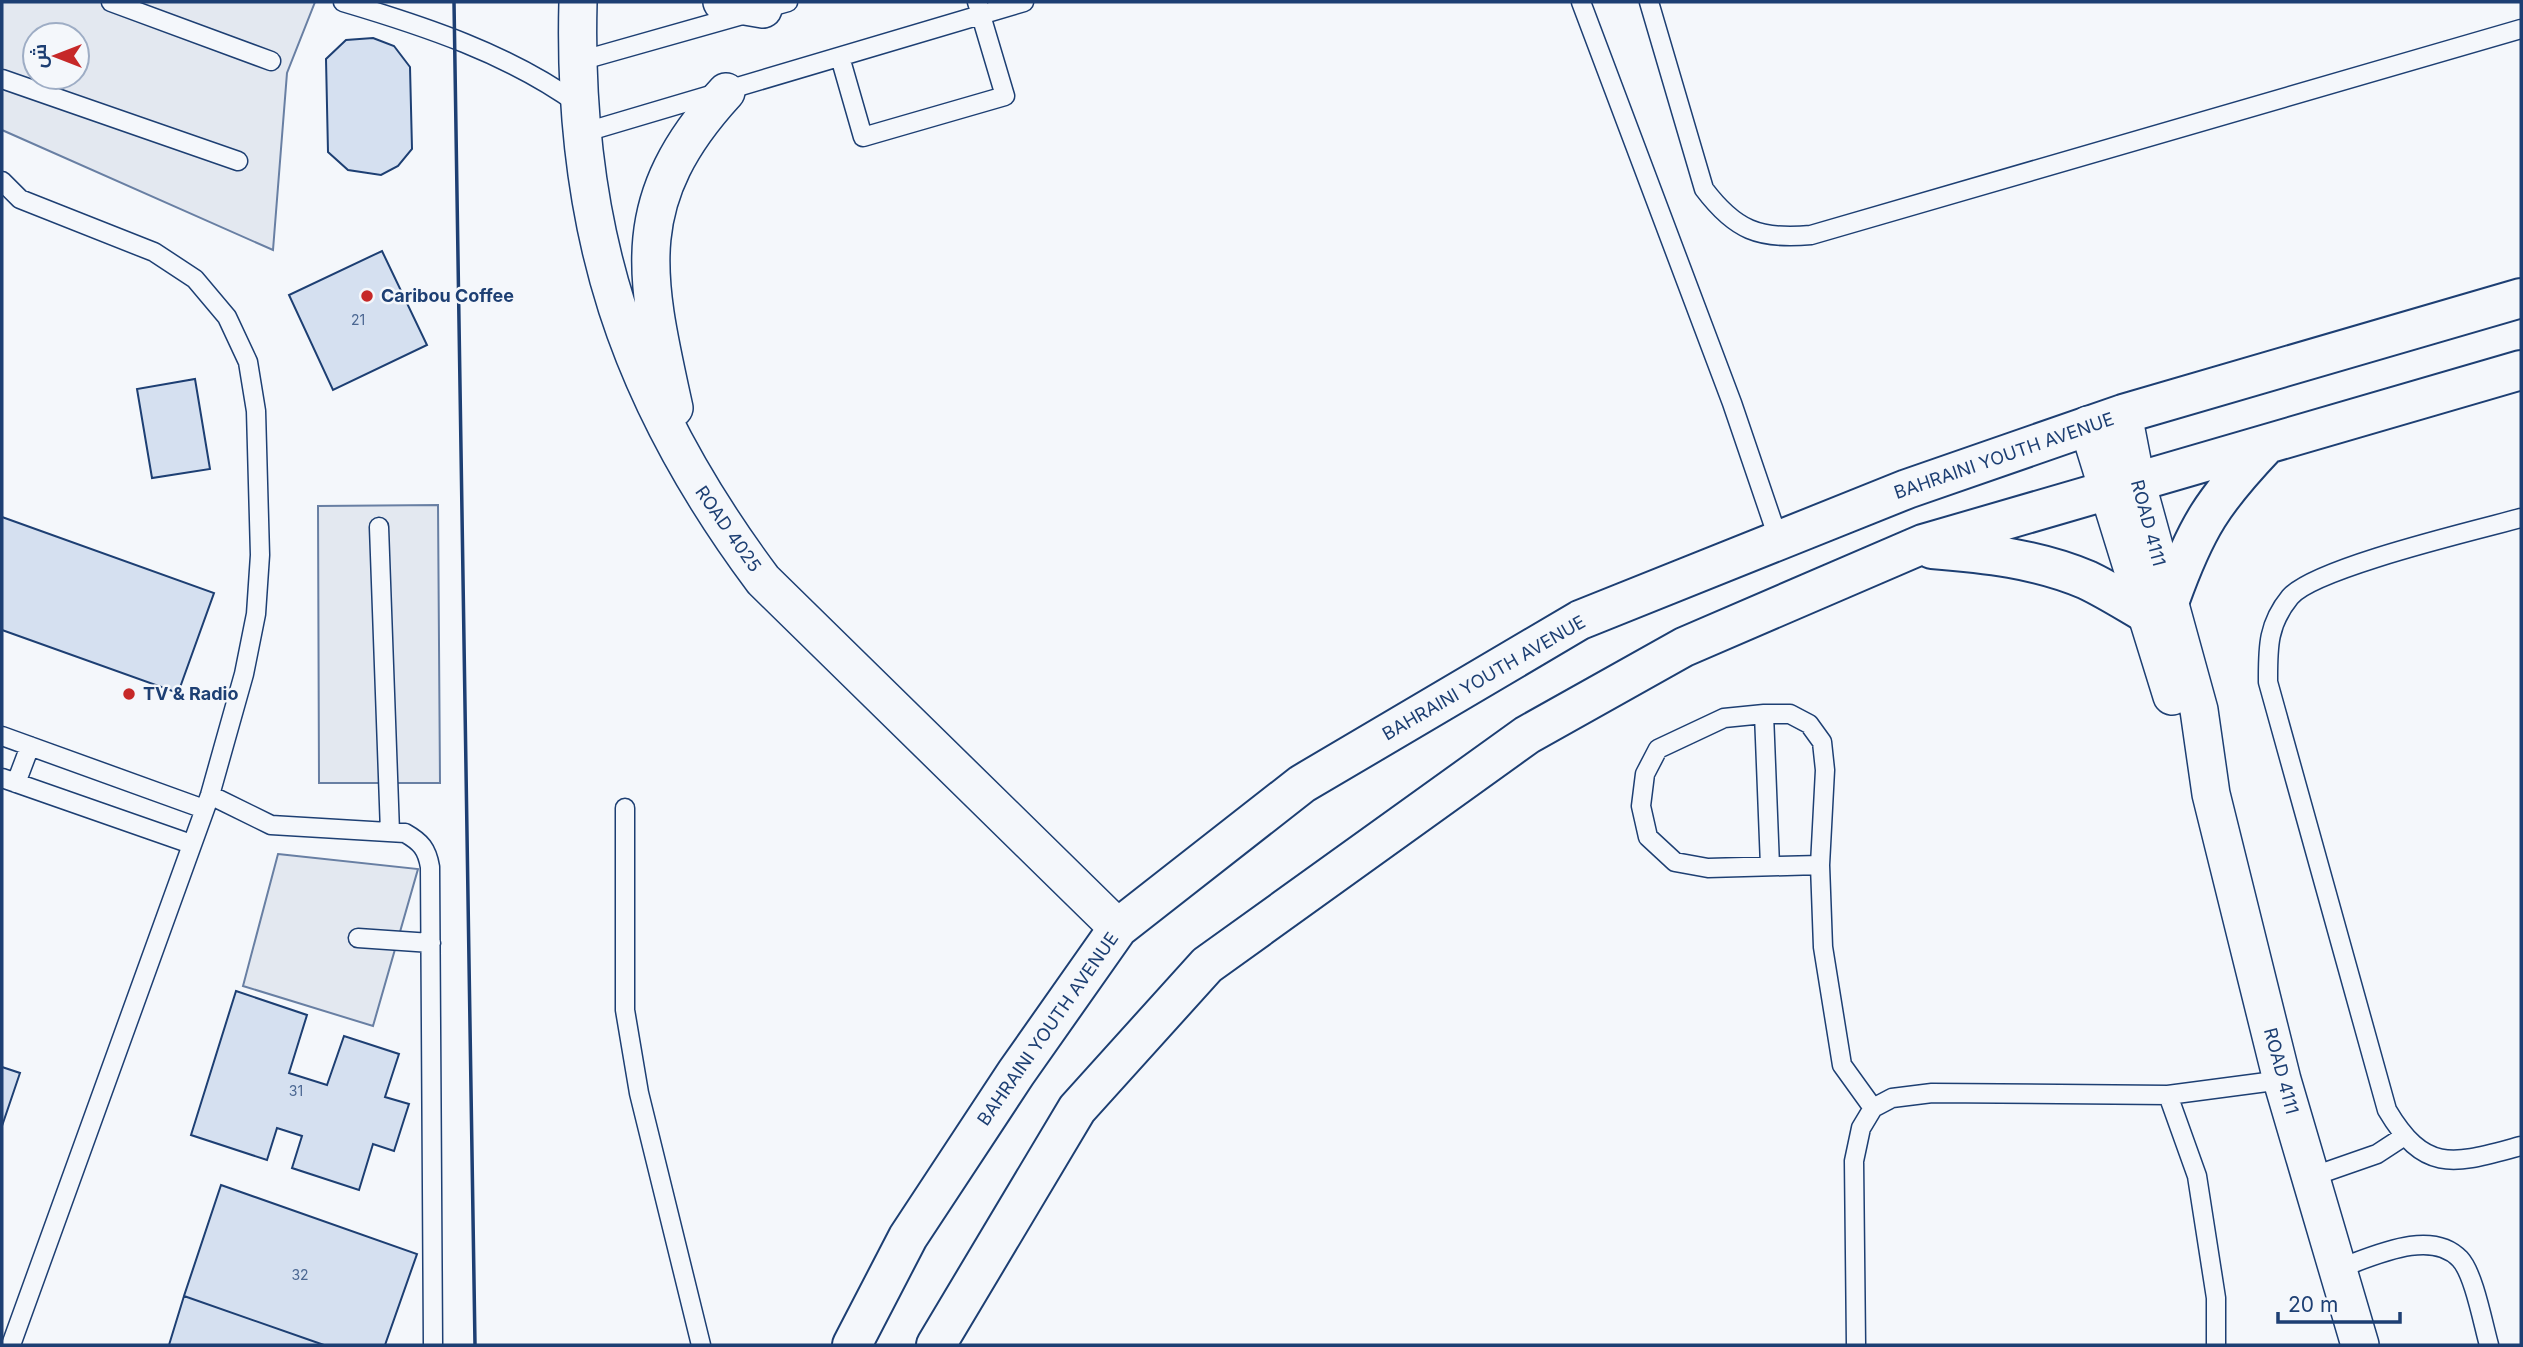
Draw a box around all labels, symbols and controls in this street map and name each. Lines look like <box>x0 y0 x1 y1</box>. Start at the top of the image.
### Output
north arrow <box>21 21 91 91</box>
text: ش <box>28 44 51 68</box>
place label: Caribou Coffee <box>381 285 514 306</box>
marker: Caribou Coffee <box>359 288 375 304</box>
house number: 21 <box>351 311 365 328</box>
street label: BAHRAINI YOUTH AVENUE <box>1891 408 2116 503</box>
street label: ROAD 4111 <box>2127 477 2170 568</box>
street label: ROAD 4025 <box>691 482 766 576</box>
street label: BAHRAINI YOUTH AVENUE <box>1379 611 1589 744</box>
place label: TV & Radio <box>143 683 239 704</box>
marker: TV & Radio <box>121 686 137 702</box>
street label: BAHRAINI YOUTH AVENUE <box>973 928 1122 1129</box>
street label: ROAD 4111 <box>2260 1025 2303 1116</box>
house number: 31 <box>289 1082 303 1099</box>
house number: 32 <box>291 1266 309 1283</box>
scale bar <box>2278 1280 2400 1324</box>
text: 20 m <box>2288 1292 2338 1317</box>

